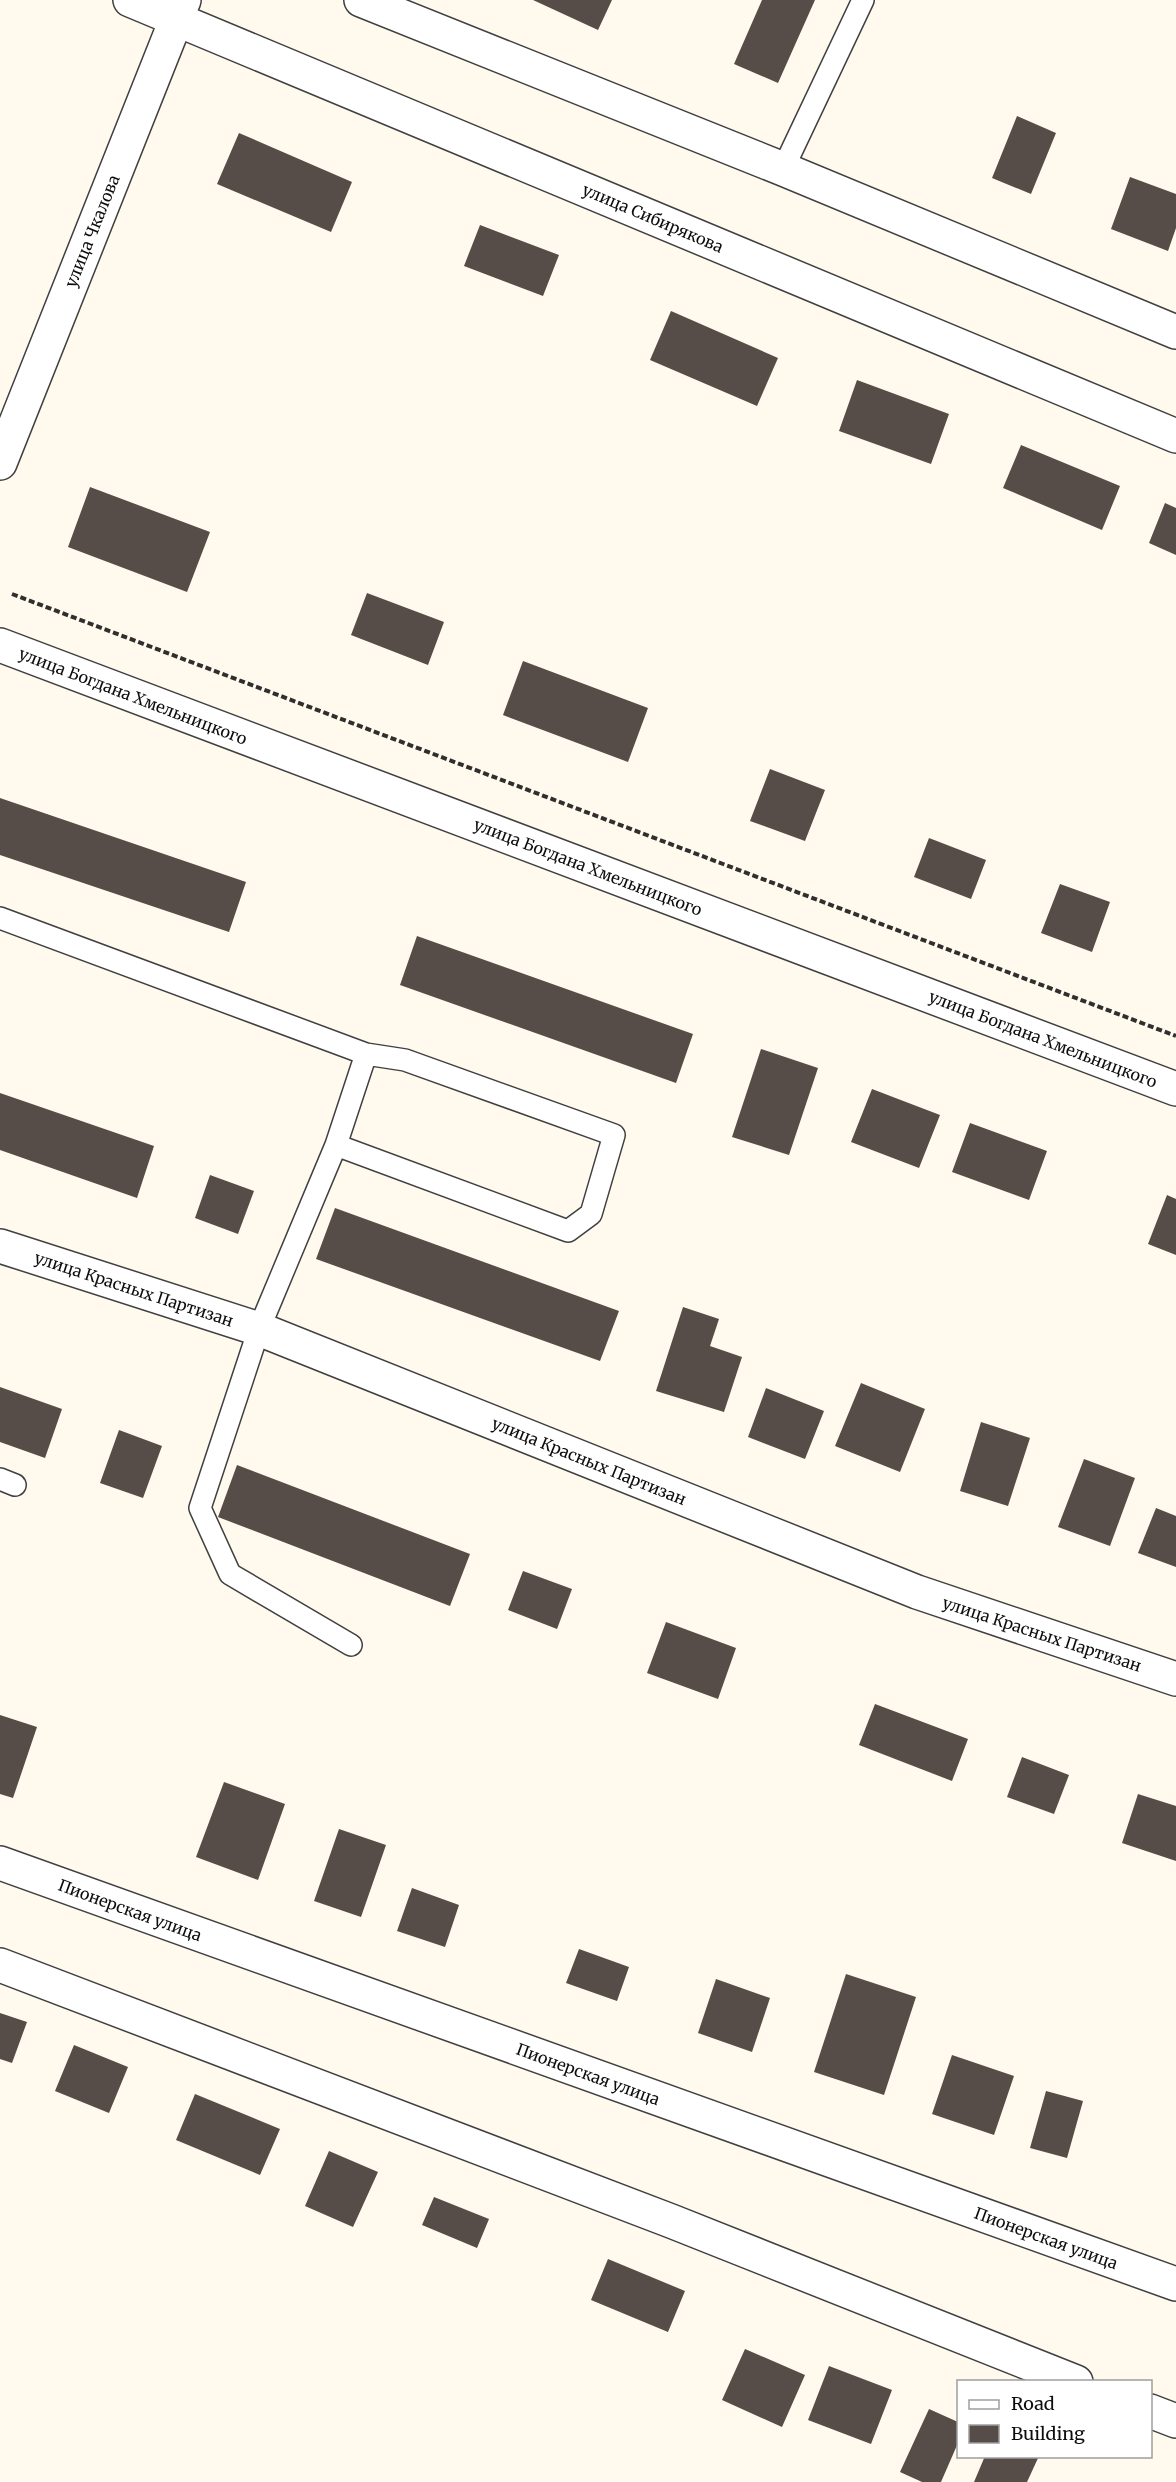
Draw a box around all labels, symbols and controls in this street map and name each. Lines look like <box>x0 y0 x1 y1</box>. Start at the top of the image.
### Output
street label: улица Чкалова <box>60 171 124 290</box>
street label: улица Сибирякова <box>580 179 727 257</box>
street label: улица Богдана Хмельницкого <box>16 643 250 749</box>
street label: улица Богдана Хмельницкого <box>471 814 705 920</box>
street label: улица Богдана Хмельницкого <box>926 986 1160 1092</box>
street label: улица Красных Партизан <box>32 1247 236 1331</box>
street label: улица Красных Партизан <box>489 1413 689 1509</box>
street label: улица Красных Партизан <box>940 1592 1144 1676</box>
street label: Пионерская улица <box>56 1875 205 1945</box>
street label: Пионерская улица <box>514 2039 663 2109</box>
street label: Пионерская улица <box>972 2203 1121 2273</box>
legend <box>957 2380 1152 2458</box>
text: Road <box>1011 2392 1055 2415</box>
text: Building <box>1011 2422 1085 2445</box>

